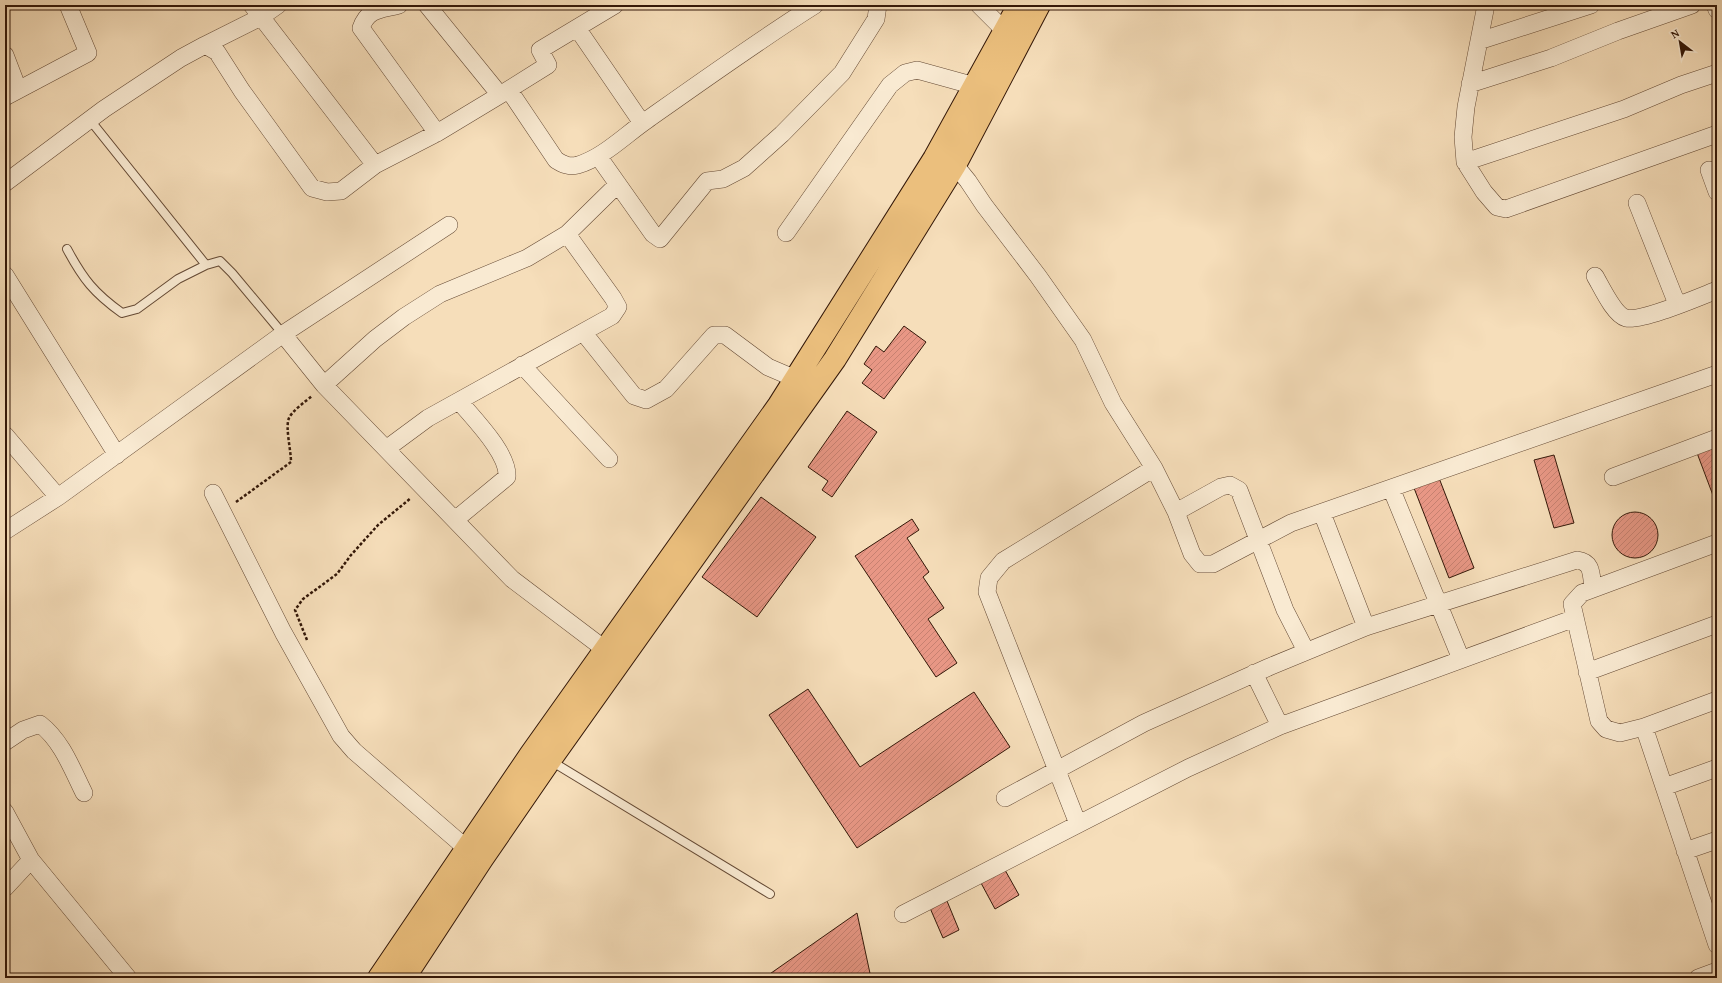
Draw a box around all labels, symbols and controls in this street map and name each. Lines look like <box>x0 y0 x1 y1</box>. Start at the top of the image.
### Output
north arrow <box>1660 22 1700 62</box>
text: N <box>1668 24 1683 42</box>

